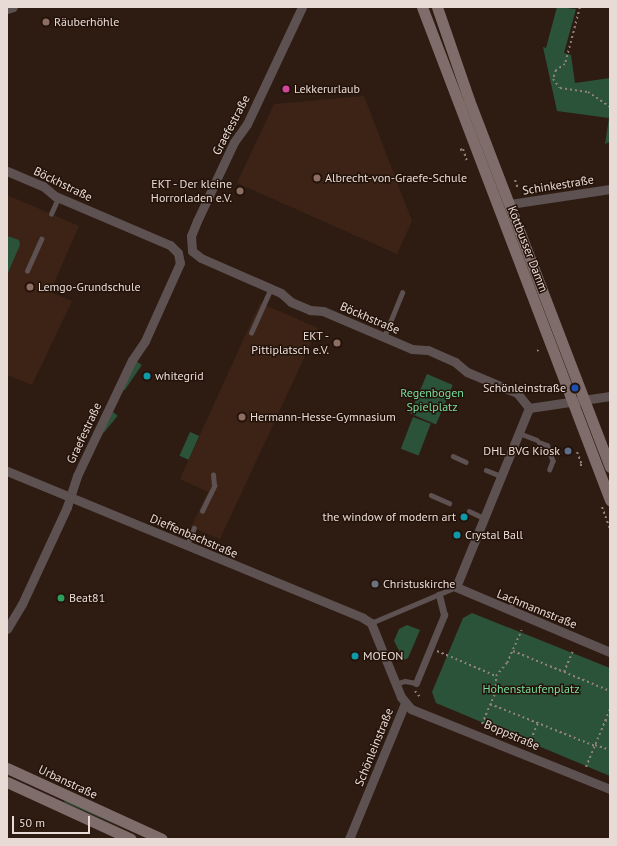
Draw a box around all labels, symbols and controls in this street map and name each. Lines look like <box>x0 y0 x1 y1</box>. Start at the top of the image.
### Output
place label: Räuberhöhle <box>54 15 119 29</box>
marker: Räuberhöhle <box>41 17 51 27</box>
place label: Lekkerurlaub <box>294 82 360 96</box>
marker: Lekkerurlaub <box>281 84 291 94</box>
street label: Graefestraße <box>209 93 253 157</box>
street label: Böckhstraße <box>31 164 95 204</box>
place label: Albrecht-von-Graefe-Schule <box>325 171 467 185</box>
street label: Schinkestraße <box>521 172 595 198</box>
marker: Albrecht-von-Graefe-Schule <box>312 173 322 183</box>
place label: EKT - Der kleine Horrorladen e.V. <box>149 177 232 205</box>
marker: EKT - Der kleine Horrorladen e.V. <box>235 186 245 196</box>
street label: Kottbusser Damm <box>505 204 551 294</box>
place label: Lemgo-Grundschule <box>38 280 141 294</box>
marker: Lemgo-Grundschule <box>25 282 35 292</box>
street label: Böckhstraße <box>338 299 402 337</box>
place label: EKT - Pittiplatsch e.V. <box>251 329 329 357</box>
marker: EKT - Pittiplatsch e.V. <box>332 338 342 348</box>
place label: whitegrid <box>155 369 204 383</box>
marker: whitegrid <box>142 371 152 381</box>
place label: Schönleinstraße <box>483 381 566 395</box>
marker: Schönleinstraße <box>569 382 581 394</box>
park label: Regenbogen Spielplatz <box>400 386 464 414</box>
street label: Graefestraße <box>64 400 104 466</box>
place label: Hermann-Hesse-Gymnasium <box>250 410 396 424</box>
marker: Hermann-Hesse-Gymnasium <box>237 412 247 422</box>
place label: DHL BVG Kiosk <box>483 444 560 458</box>
marker: DHL BVG Kiosk <box>563 446 573 456</box>
place label: the window of modern art <box>322 510 456 524</box>
street label: Dieffenbachstraße <box>148 511 240 561</box>
marker: the window of modern art <box>459 512 469 522</box>
place label: Crystal Ball <box>465 528 523 542</box>
marker: Crystal Ball <box>452 530 462 540</box>
place label: Christuskirche <box>383 577 455 591</box>
marker: Christuskirche <box>370 579 380 589</box>
street label: Lachmannstraße <box>495 586 579 632</box>
place label: Beat81 <box>69 591 105 605</box>
marker: Beat81 <box>56 593 66 603</box>
place label: MOEON <box>363 649 403 663</box>
marker: MOEON <box>350 651 360 661</box>
park label: Hohenstaufenplatz <box>483 682 579 696</box>
street label: Schönleinstraße <box>352 706 396 788</box>
street label: Boppstraße <box>482 717 542 753</box>
street label: Urbanstraße <box>36 762 100 802</box>
scale bar <box>14 808 92 834</box>
text: 50 m <box>19 815 45 830</box>

